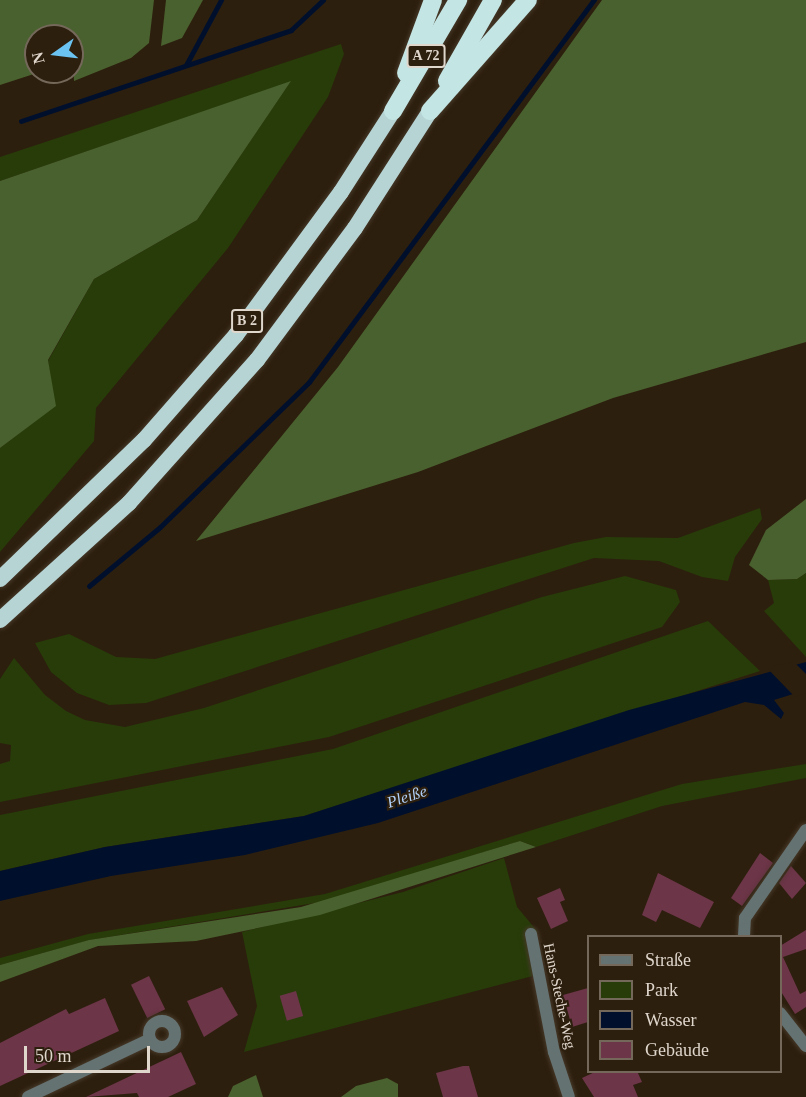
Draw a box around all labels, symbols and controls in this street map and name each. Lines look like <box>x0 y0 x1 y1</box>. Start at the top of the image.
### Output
north arrow <box>24 24 84 84</box>
road number: A 72 <box>405 45 447 67</box>
text: N <box>28 50 48 66</box>
road number: B 2 <box>230 310 264 332</box>
water label: Pleiße <box>385 782 429 812</box>
legend <box>587 935 782 1073</box>
street label: Hans-Steche-Weg <box>539 941 579 1051</box>
text: Straße <box>645 950 691 970</box>
text: Park <box>645 980 678 1000</box>
text: Wasser <box>645 1010 697 1030</box>
scale bar <box>27 1034 153 1072</box>
text: Gebäude <box>645 1040 709 1060</box>
text: 50 m <box>35 1046 72 1066</box>

